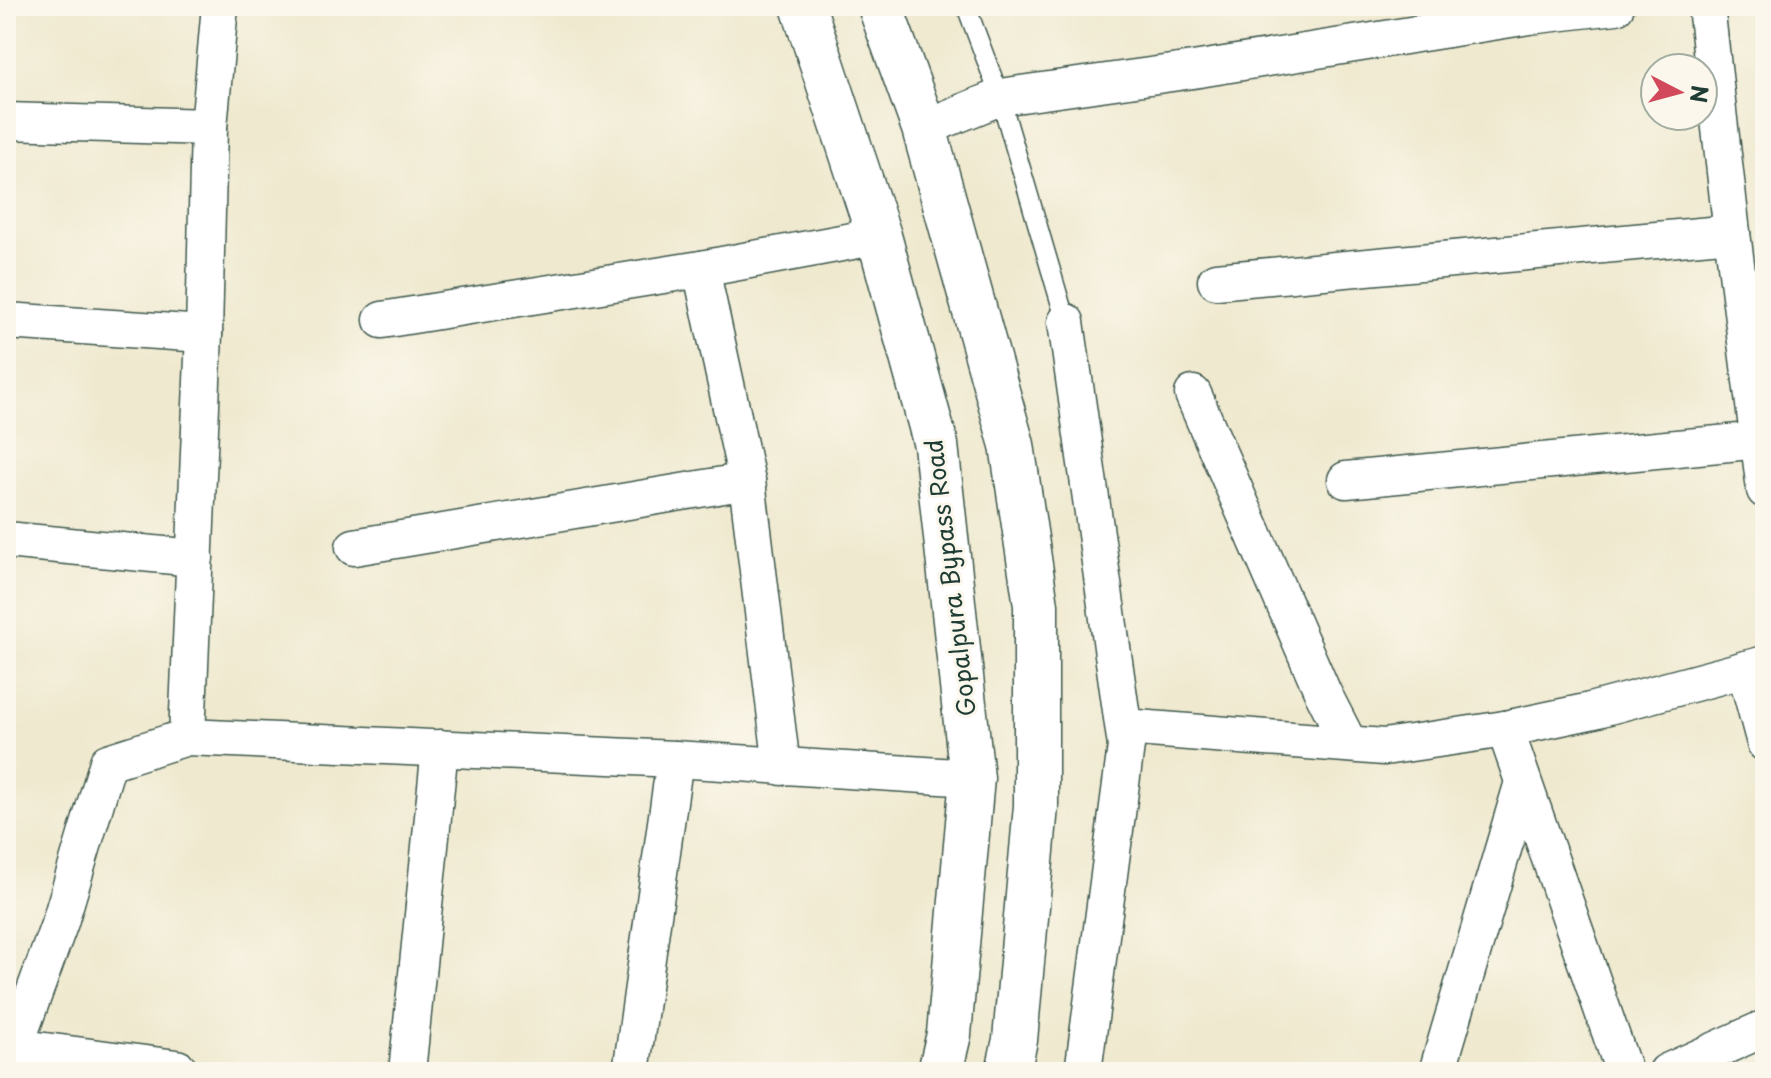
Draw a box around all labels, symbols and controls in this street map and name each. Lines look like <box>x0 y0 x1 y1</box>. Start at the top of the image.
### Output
north arrow <box>1639 52 1719 132</box>
text: N <box>1683 84 1718 105</box>
street label: Gopalpura Bypass Road <box>914 437 984 719</box>

